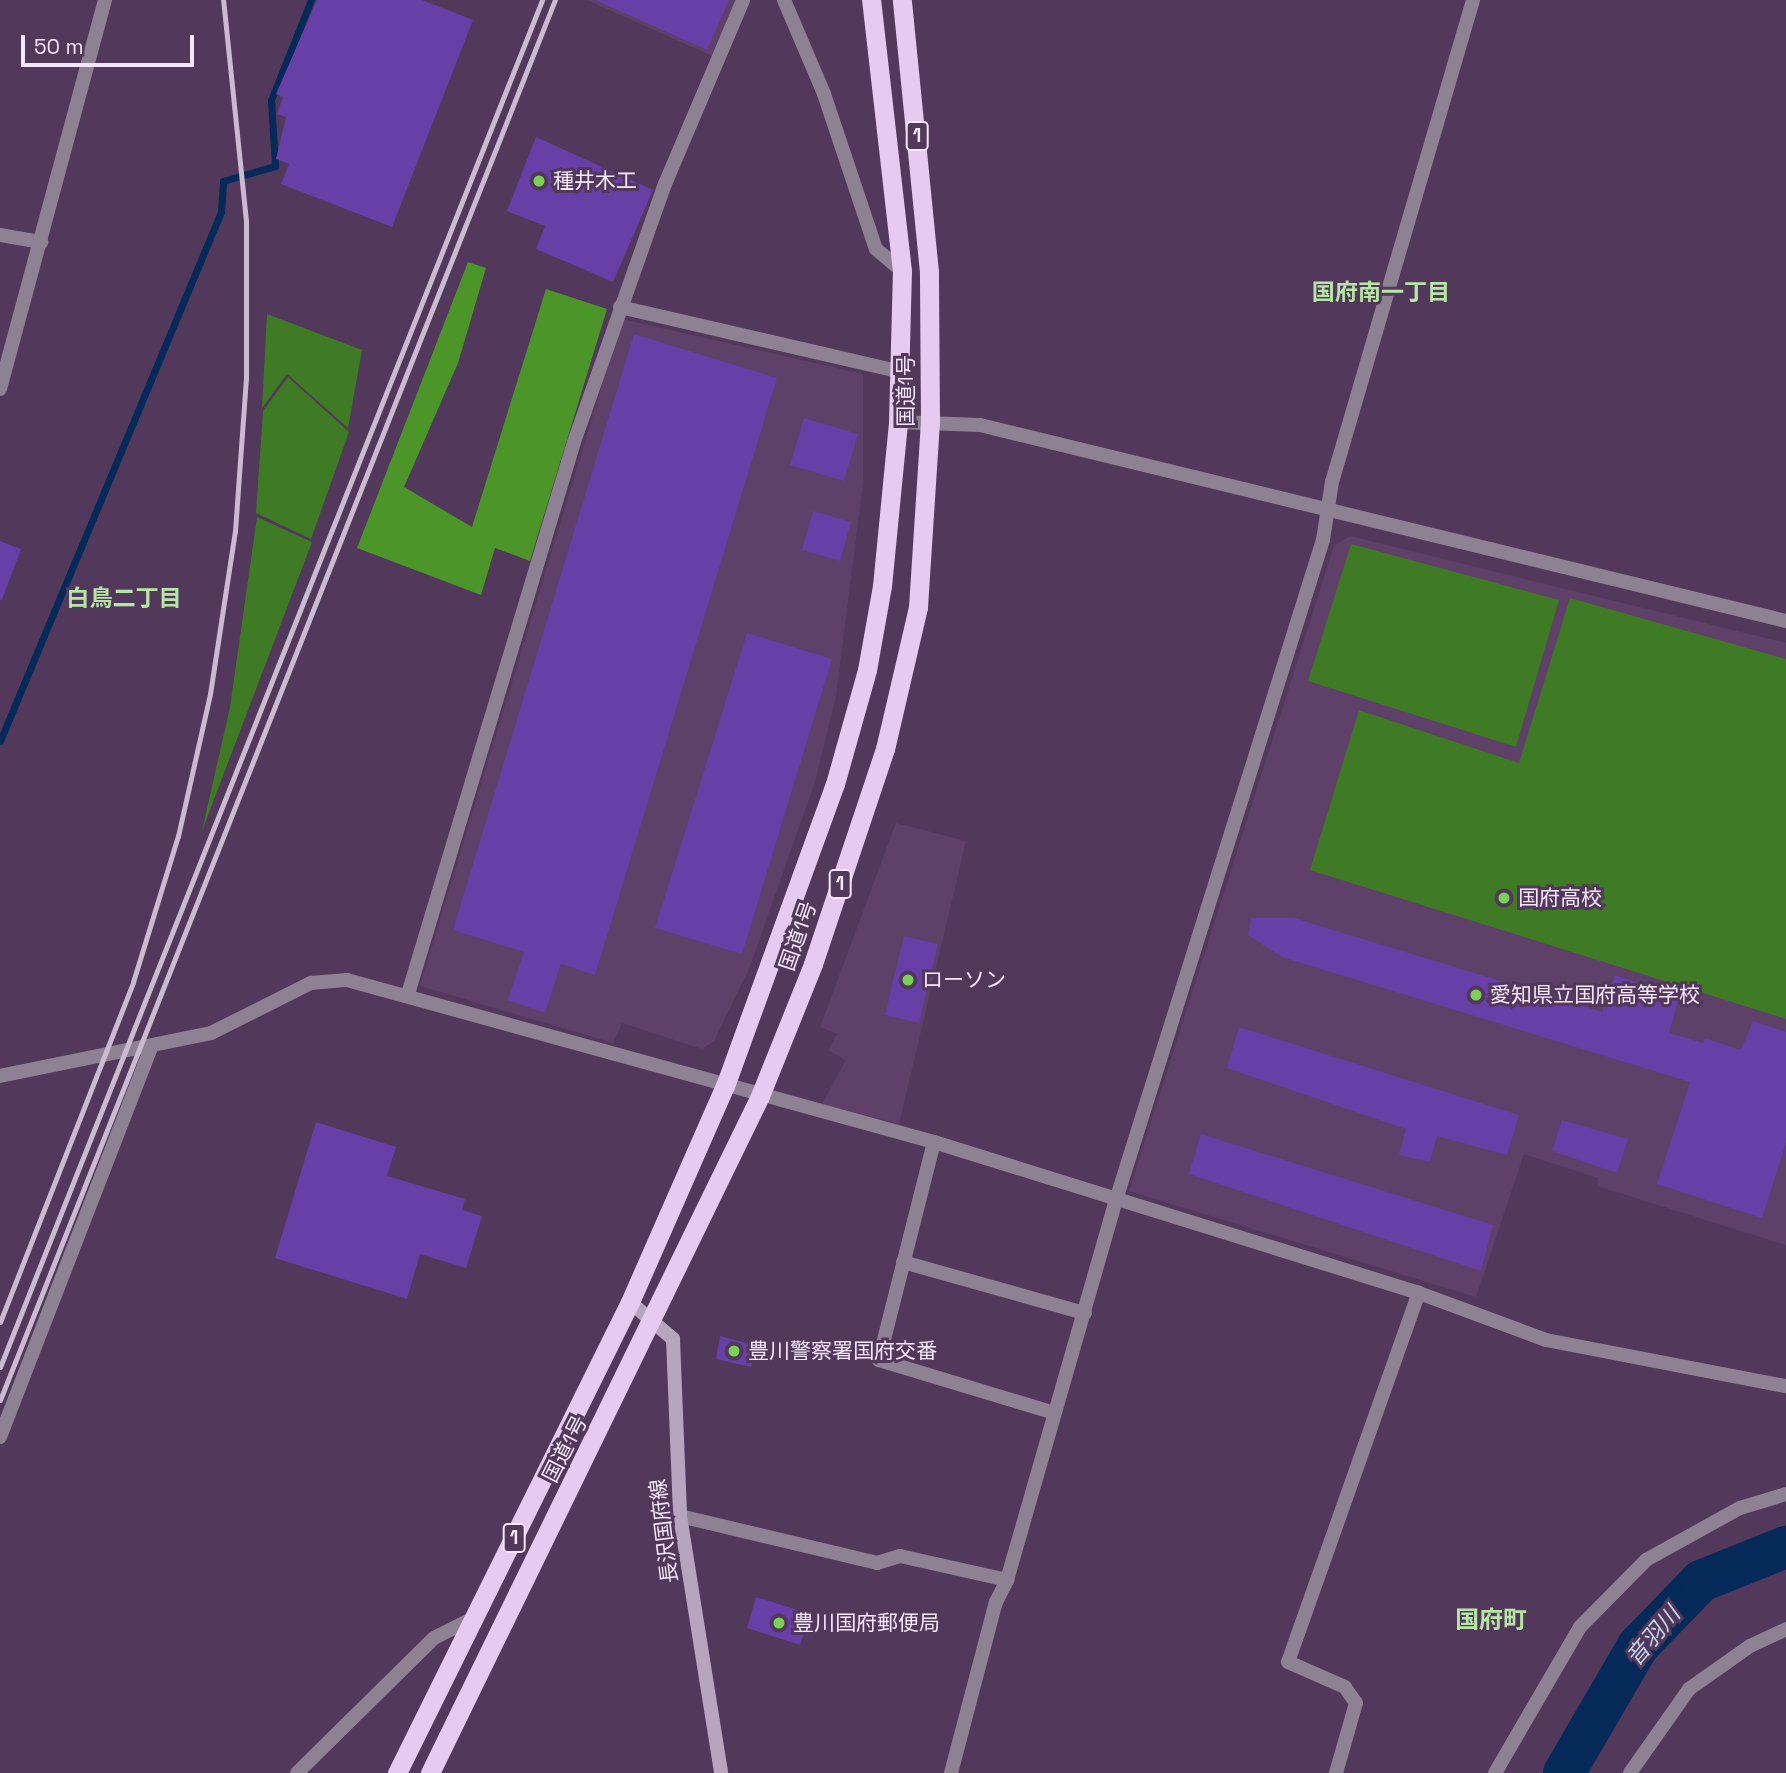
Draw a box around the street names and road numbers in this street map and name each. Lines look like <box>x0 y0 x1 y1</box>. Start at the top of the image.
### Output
road number: 1 <box>905 120 929 152</box>
street label: 国道1号 <box>893 355 919 427</box>
road number: 1 <box>828 869 852 900</box>
street label: 国道1号 <box>774 898 822 974</box>
street label: 国道1号 <box>537 1411 593 1487</box>
street label: 長沢国府線 <box>645 1477 683 1585</box>
road number: 1 <box>502 1522 526 1554</box>

